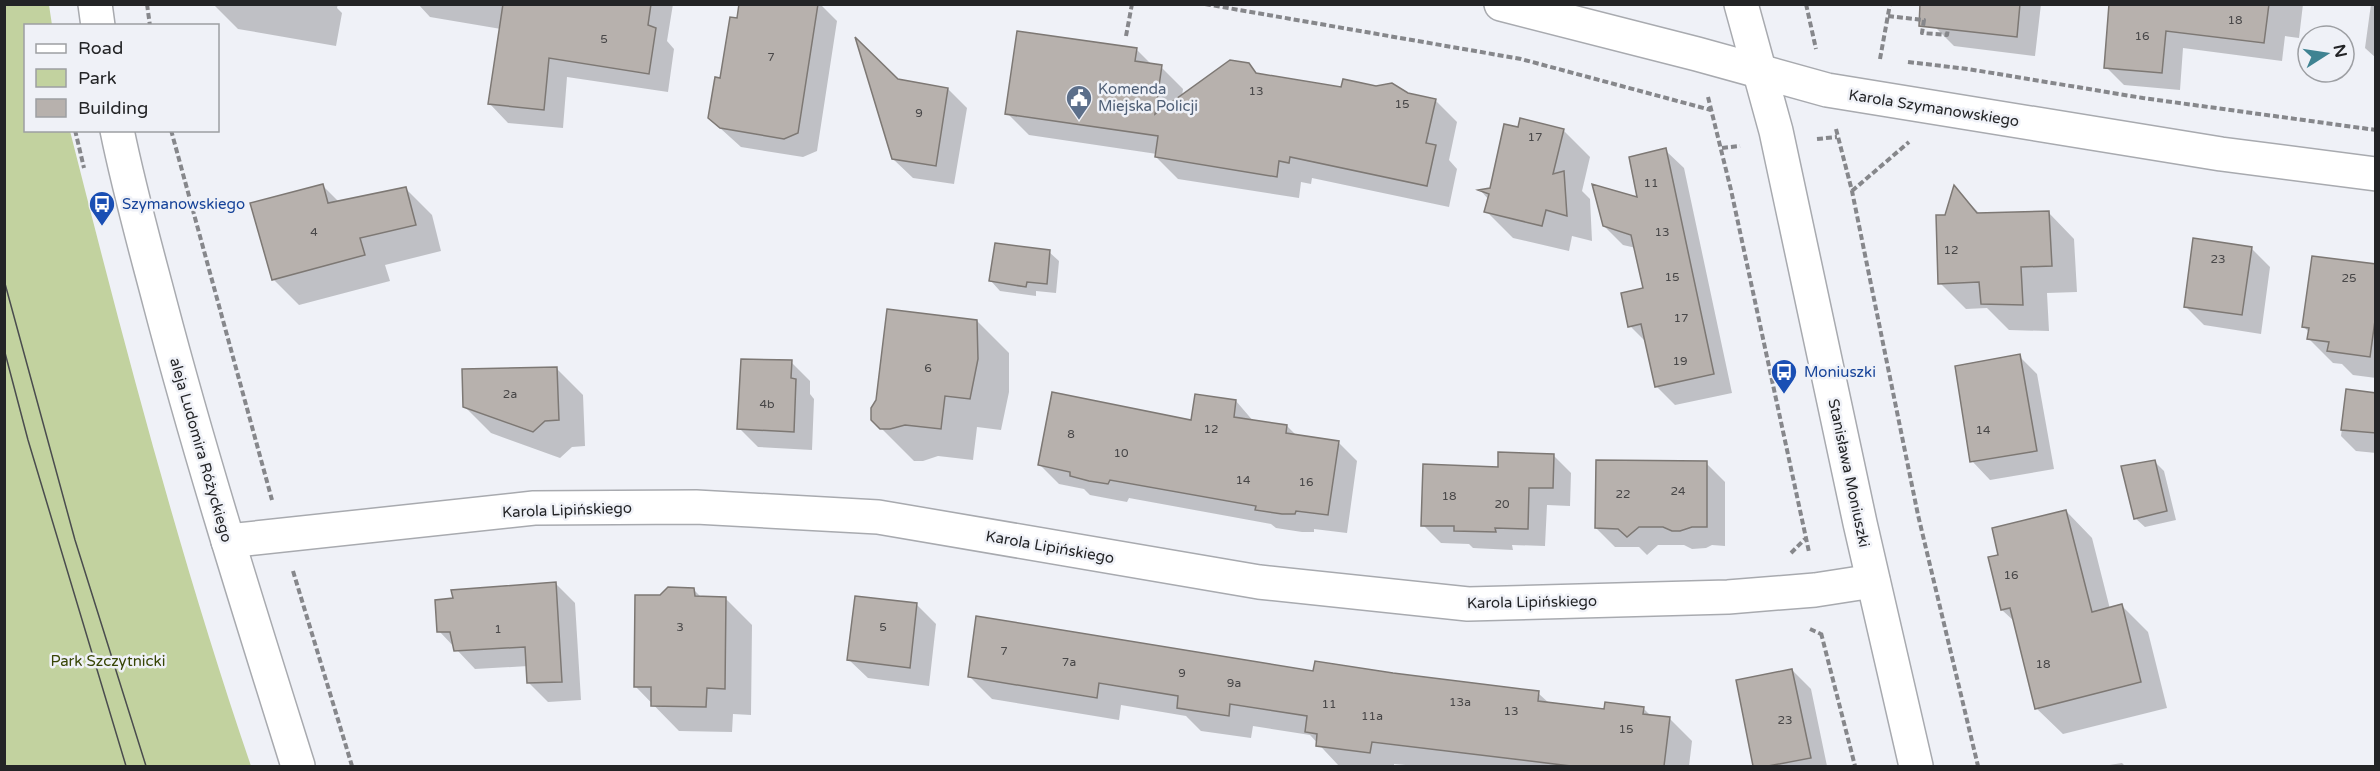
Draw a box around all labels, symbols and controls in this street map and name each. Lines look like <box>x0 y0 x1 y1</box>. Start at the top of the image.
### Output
house number: 18 <box>2227 13 2243 27</box>
legend <box>24 24 219 132</box>
north arrow <box>2296 24 2356 84</box>
house number: 16 <box>2134 29 2150 43</box>
house number: 5 <box>600 32 608 46</box>
text: Road <box>78 37 123 59</box>
text: N <box>2329 43 2351 59</box>
house number: 7 <box>767 50 775 64</box>
text: Park <box>78 67 117 89</box>
place label: Komenda Miejska Policji <box>1098 80 1198 115</box>
public building icon: Komenda Miejska Policji <box>1064 83 1094 121</box>
house number: 13 <box>1248 84 1264 98</box>
street label: Karola Szymanowskiego <box>1847 86 2021 130</box>
text: Building <box>78 97 148 119</box>
house number: 15 <box>1394 97 1410 111</box>
house number: 9 <box>915 106 923 120</box>
house number: 17 <box>1527 130 1543 144</box>
house number: 11 <box>1643 176 1659 190</box>
bus stop icon: Szymanowskiego <box>87 189 117 227</box>
place label: Szymanowskiego <box>122 195 245 213</box>
house number: 4 <box>310 225 318 239</box>
house number: 13 <box>1654 225 1670 239</box>
house number: 12 <box>1943 243 1959 257</box>
house number: 23 <box>2210 252 2226 266</box>
house number: 15 <box>1664 270 1680 284</box>
house number: 25 <box>2341 271 2357 285</box>
house number: 17 <box>1673 311 1689 325</box>
house number: 19 <box>1672 354 1688 368</box>
street label: aleja Ludomira Różyckiego <box>166 356 236 544</box>
bus stop icon: Moniuszki <box>1769 357 1799 395</box>
house number: 6 <box>924 361 932 375</box>
place label: Moniuszki <box>1804 363 1876 381</box>
house number: 2a <box>503 387 517 401</box>
house number: 4b <box>759 397 775 411</box>
street label: Stanisława Moniuszki <box>1824 397 1874 549</box>
house number: 12 <box>1203 422 1219 436</box>
house number: 14 <box>1975 423 1991 437</box>
house number: 8 <box>1067 427 1075 441</box>
house number: 10 <box>1113 446 1129 460</box>
house number: 14 <box>1235 473 1251 487</box>
house number: 16 <box>1298 475 1314 489</box>
house number: 24 <box>1670 484 1686 498</box>
house number: 22 <box>1615 487 1631 501</box>
house number: 18 <box>1441 489 1457 503</box>
house number: 20 <box>1494 497 1510 511</box>
street label: Karola Lipińskiego <box>502 499 632 521</box>
street label: Karola Lipińskiego <box>984 527 1116 567</box>
house number: 16 <box>2003 568 2019 582</box>
street label: Karola Lipińskiego <box>1467 592 1597 612</box>
house number: 3 <box>676 620 684 634</box>
house number: 5 <box>879 620 887 634</box>
house number: 1 <box>494 622 502 636</box>
house number: 7 <box>1000 644 1008 658</box>
park label: Park Szczytnicki <box>51 652 166 670</box>
house number: 7a <box>1062 655 1076 669</box>
house number: 18 <box>2035 657 2051 671</box>
house number: 9 <box>1178 666 1186 680</box>
house number: 9a <box>1227 676 1241 690</box>
house number: 13a <box>1449 695 1471 709</box>
house number: 11 <box>1321 697 1337 711</box>
house number: 13 <box>1503 704 1519 718</box>
house number: 11a <box>1361 709 1383 723</box>
house number: 23 <box>1777 713 1793 727</box>
house number: 15 <box>1618 722 1634 736</box>

